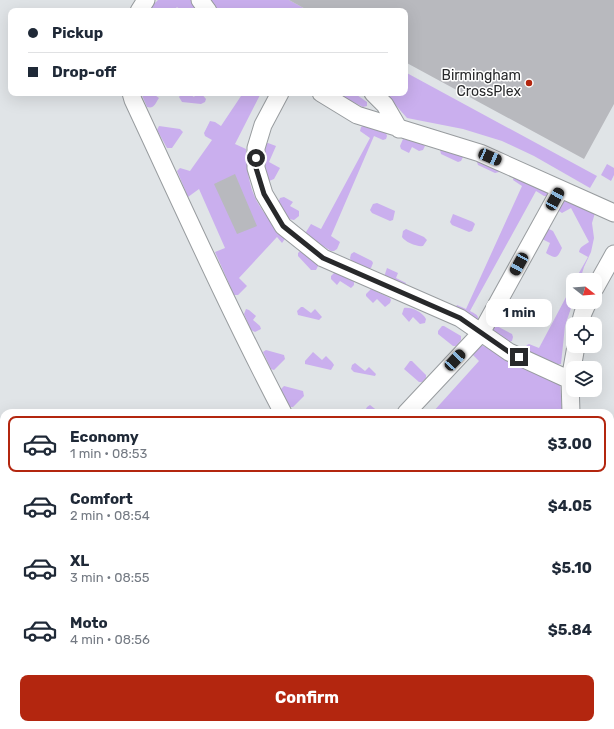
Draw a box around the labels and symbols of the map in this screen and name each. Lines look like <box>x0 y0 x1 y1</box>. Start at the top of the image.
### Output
place label: Birmingham CrossPlex <box>442 67 521 100</box>
marker: Birmingham CrossPlex <box>524 78 534 88</box>
car <box>477 147 503 167</box>
route start <box>247 149 265 167</box>
car <box>544 186 566 212</box>
car <box>508 251 530 277</box>
north arrow <box>566 273 602 309</box>
callout: 1 min <box>486 299 552 327</box>
car <box>442 347 468 373</box>
route end <box>510 348 528 366</box>

